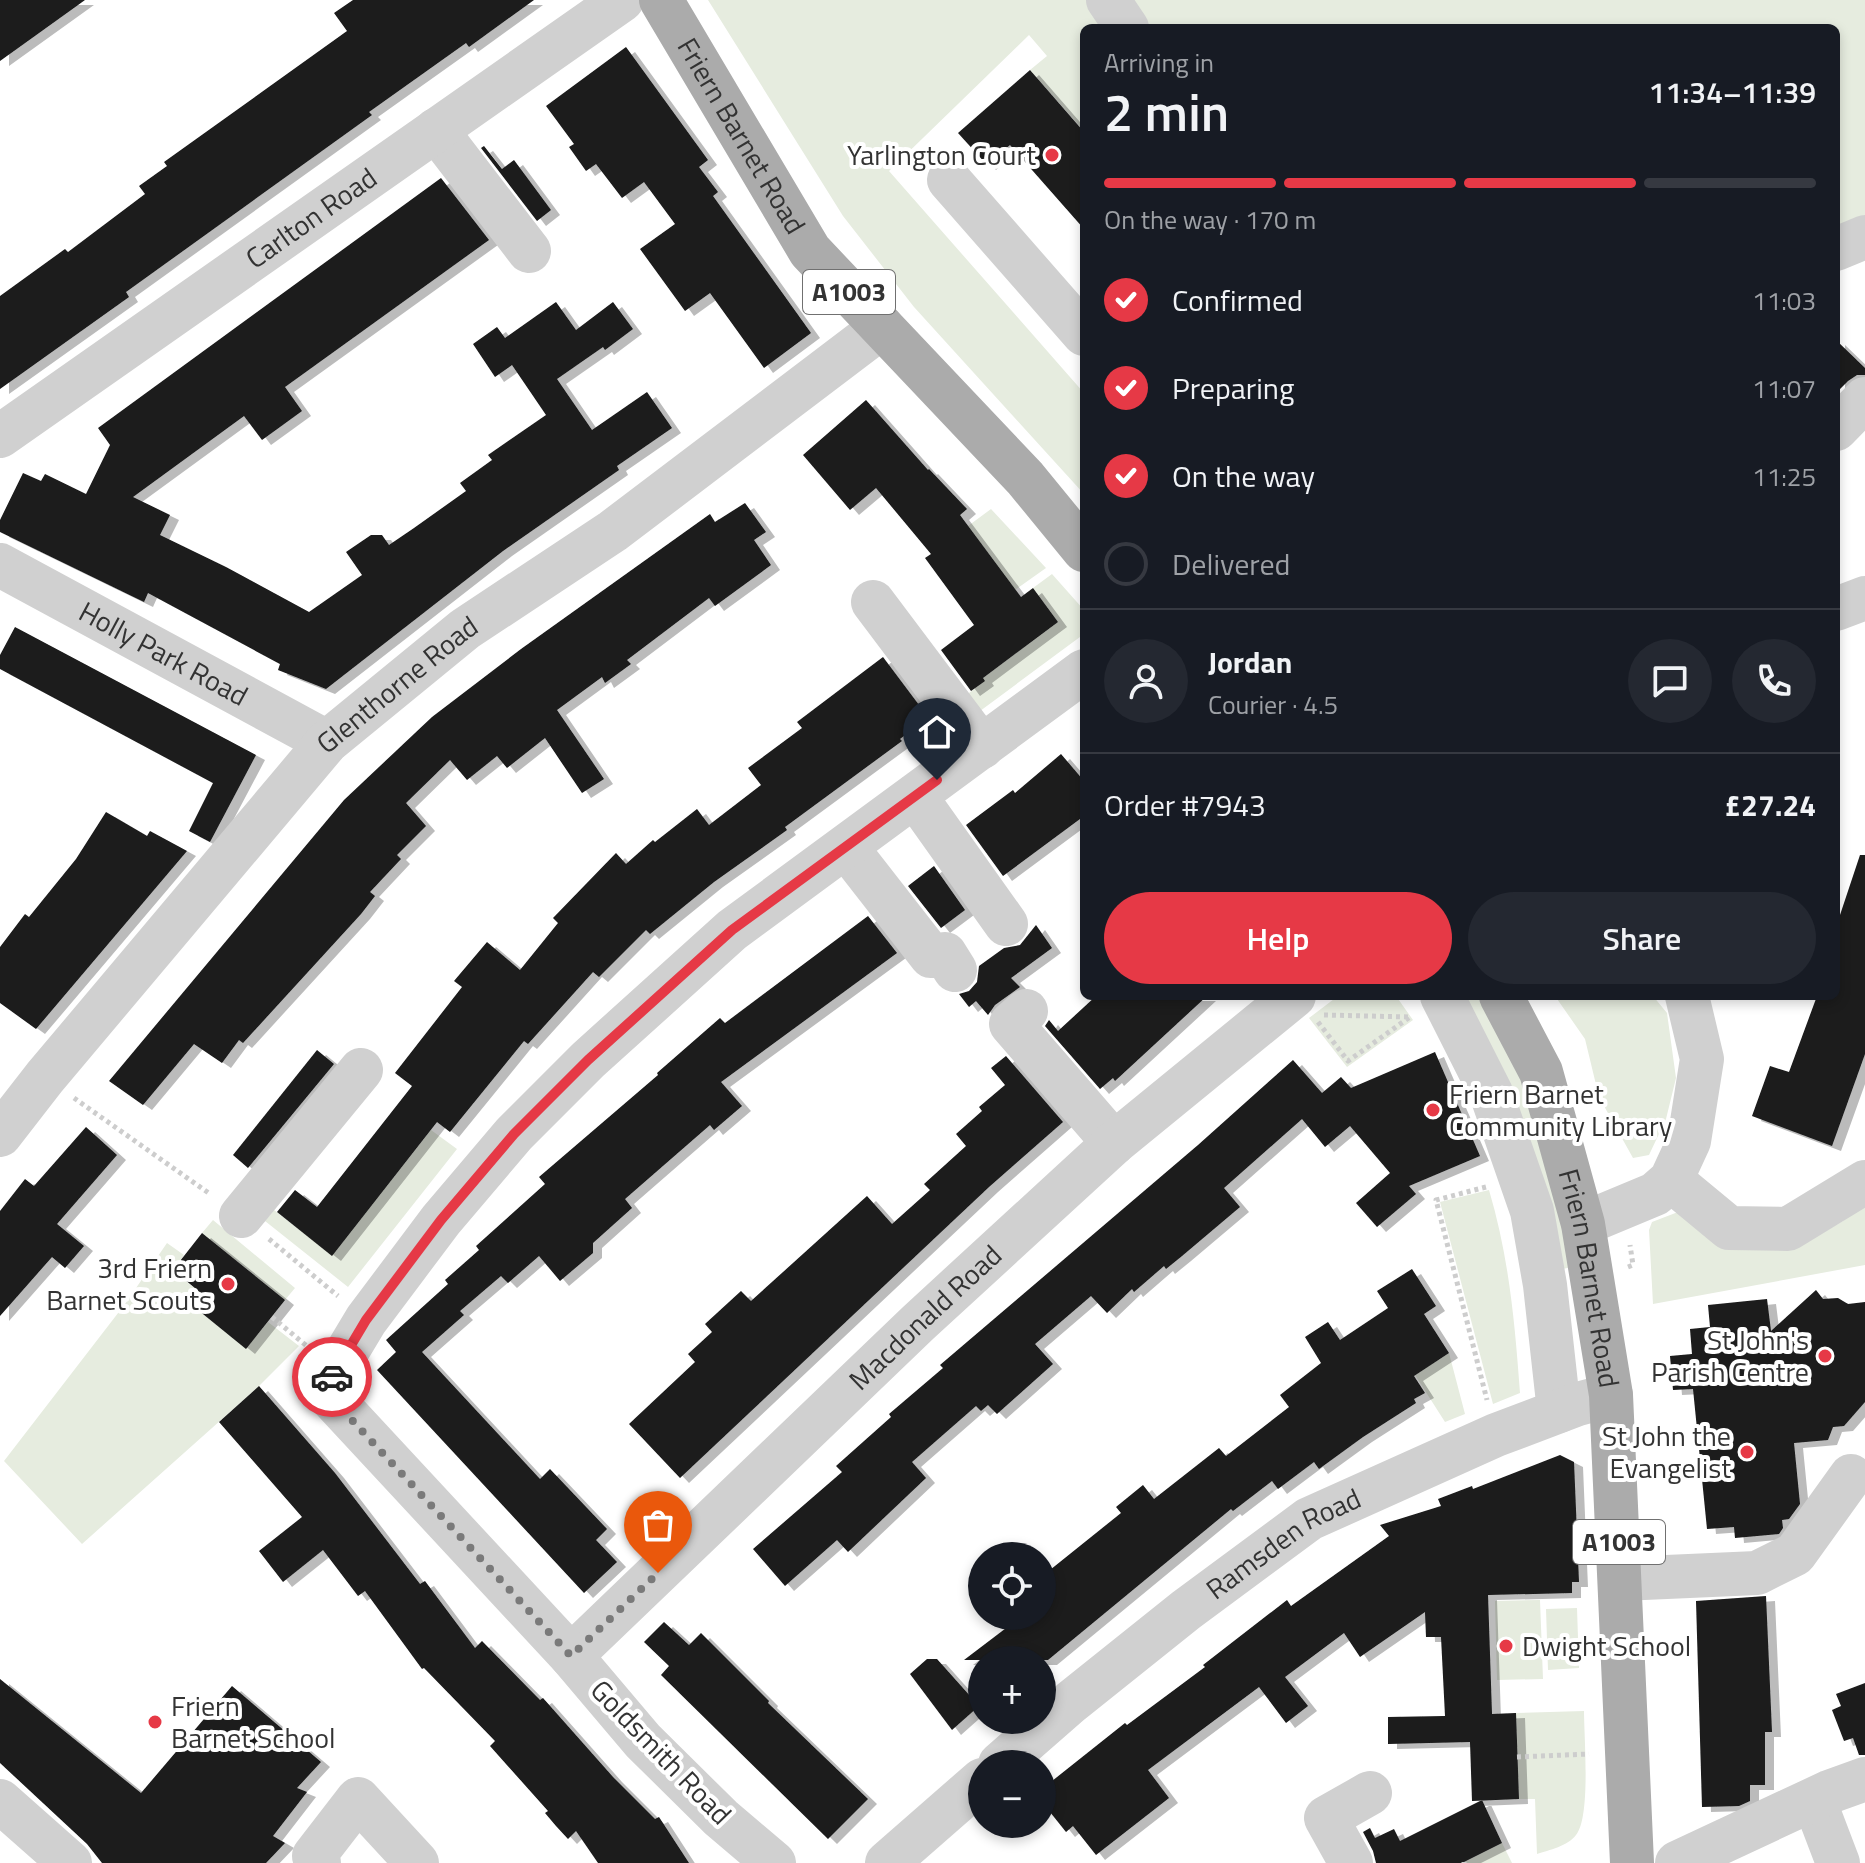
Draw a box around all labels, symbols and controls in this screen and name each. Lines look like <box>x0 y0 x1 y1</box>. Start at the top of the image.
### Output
street label: Friern Barnet Road <box>667 29 817 242</box>
text: Arriving in <box>1104 43 1214 82</box>
text: 11:34–11:39 <box>1649 69 1816 115</box>
text: 2 min <box>1104 72 1229 151</box>
place label: Yarlington Court <box>847 133 1036 176</box>
marker: Yarlington Court <box>1043 146 1061 164</box>
street label: Carlton Road <box>236 156 385 279</box>
text: On the way · 170 m <box>1104 200 1316 239</box>
road number: A1003 <box>803 270 895 314</box>
text: Confirmed <box>1172 277 1303 323</box>
icon: check <box>1104 278 1148 322</box>
text: 11:03 <box>1752 281 1816 320</box>
text: Preparing <box>1172 365 1294 411</box>
icon: check <box>1104 366 1148 410</box>
text: 11:07 <box>1752 369 1816 408</box>
text: On the way <box>1172 453 1315 499</box>
icon: check <box>1104 454 1148 498</box>
text: 11:25 <box>1752 457 1816 496</box>
text: Delivered <box>1172 541 1290 587</box>
street label: Holly Park Road <box>72 590 256 716</box>
street label: Glenthorne Road <box>307 604 486 764</box>
button: person <box>1104 639 1188 723</box>
text: Jordan <box>1208 639 1292 685</box>
button: chat <box>1628 639 1712 723</box>
button: phone <box>1732 639 1816 723</box>
text: Courier · 4.5 <box>1208 685 1338 724</box>
pin <box>903 698 971 780</box>
icon: home <box>915 710 959 754</box>
text: Order #7943 <box>1104 782 1266 828</box>
text: £27.24 <box>1724 782 1816 828</box>
button: Help <box>1104 892 1452 984</box>
button: Share <box>1468 892 1816 984</box>
place label: Friern Barnet Community Library <box>1449 1072 1672 1147</box>
marker: Friern Barnet Community Library <box>1424 1101 1442 1119</box>
street label: Friern Barnet Road <box>1548 1164 1631 1391</box>
street label: Macdonald Road <box>838 1234 1011 1400</box>
place label: 3rd Friern Barnet Scouts <box>46 1246 212 1321</box>
marker: 3rd Friern Barnet Scouts <box>219 1275 237 1293</box>
place label: St John's Parish Centre <box>1651 1318 1809 1393</box>
courier <box>292 1337 372 1417</box>
marker: St John's Parish Centre <box>1816 1347 1834 1365</box>
icon: car <box>310 1355 354 1399</box>
place label: St John the Evangelist <box>1602 1414 1731 1489</box>
marker: St John the Evangelist <box>1738 1443 1756 1461</box>
street label: Ramsden Road <box>1196 1477 1368 1610</box>
pin <box>624 1491 692 1573</box>
icon: bag <box>636 1503 680 1547</box>
road number: A1003 <box>1573 1520 1665 1564</box>
map controls <box>968 1542 1056 1838</box>
button: locate <box>968 1542 1056 1630</box>
place label: Dwight School <box>1522 1624 1691 1667</box>
marker: Dwight School <box>1497 1637 1515 1655</box>
button: + <box>968 1646 1056 1734</box>
street label: Goldsmith Road <box>581 1669 742 1834</box>
place label: Friern Barnet School <box>171 1684 336 1759</box>
marker: Friern Barnet School <box>146 1713 164 1731</box>
button: − <box>968 1750 1056 1838</box>

